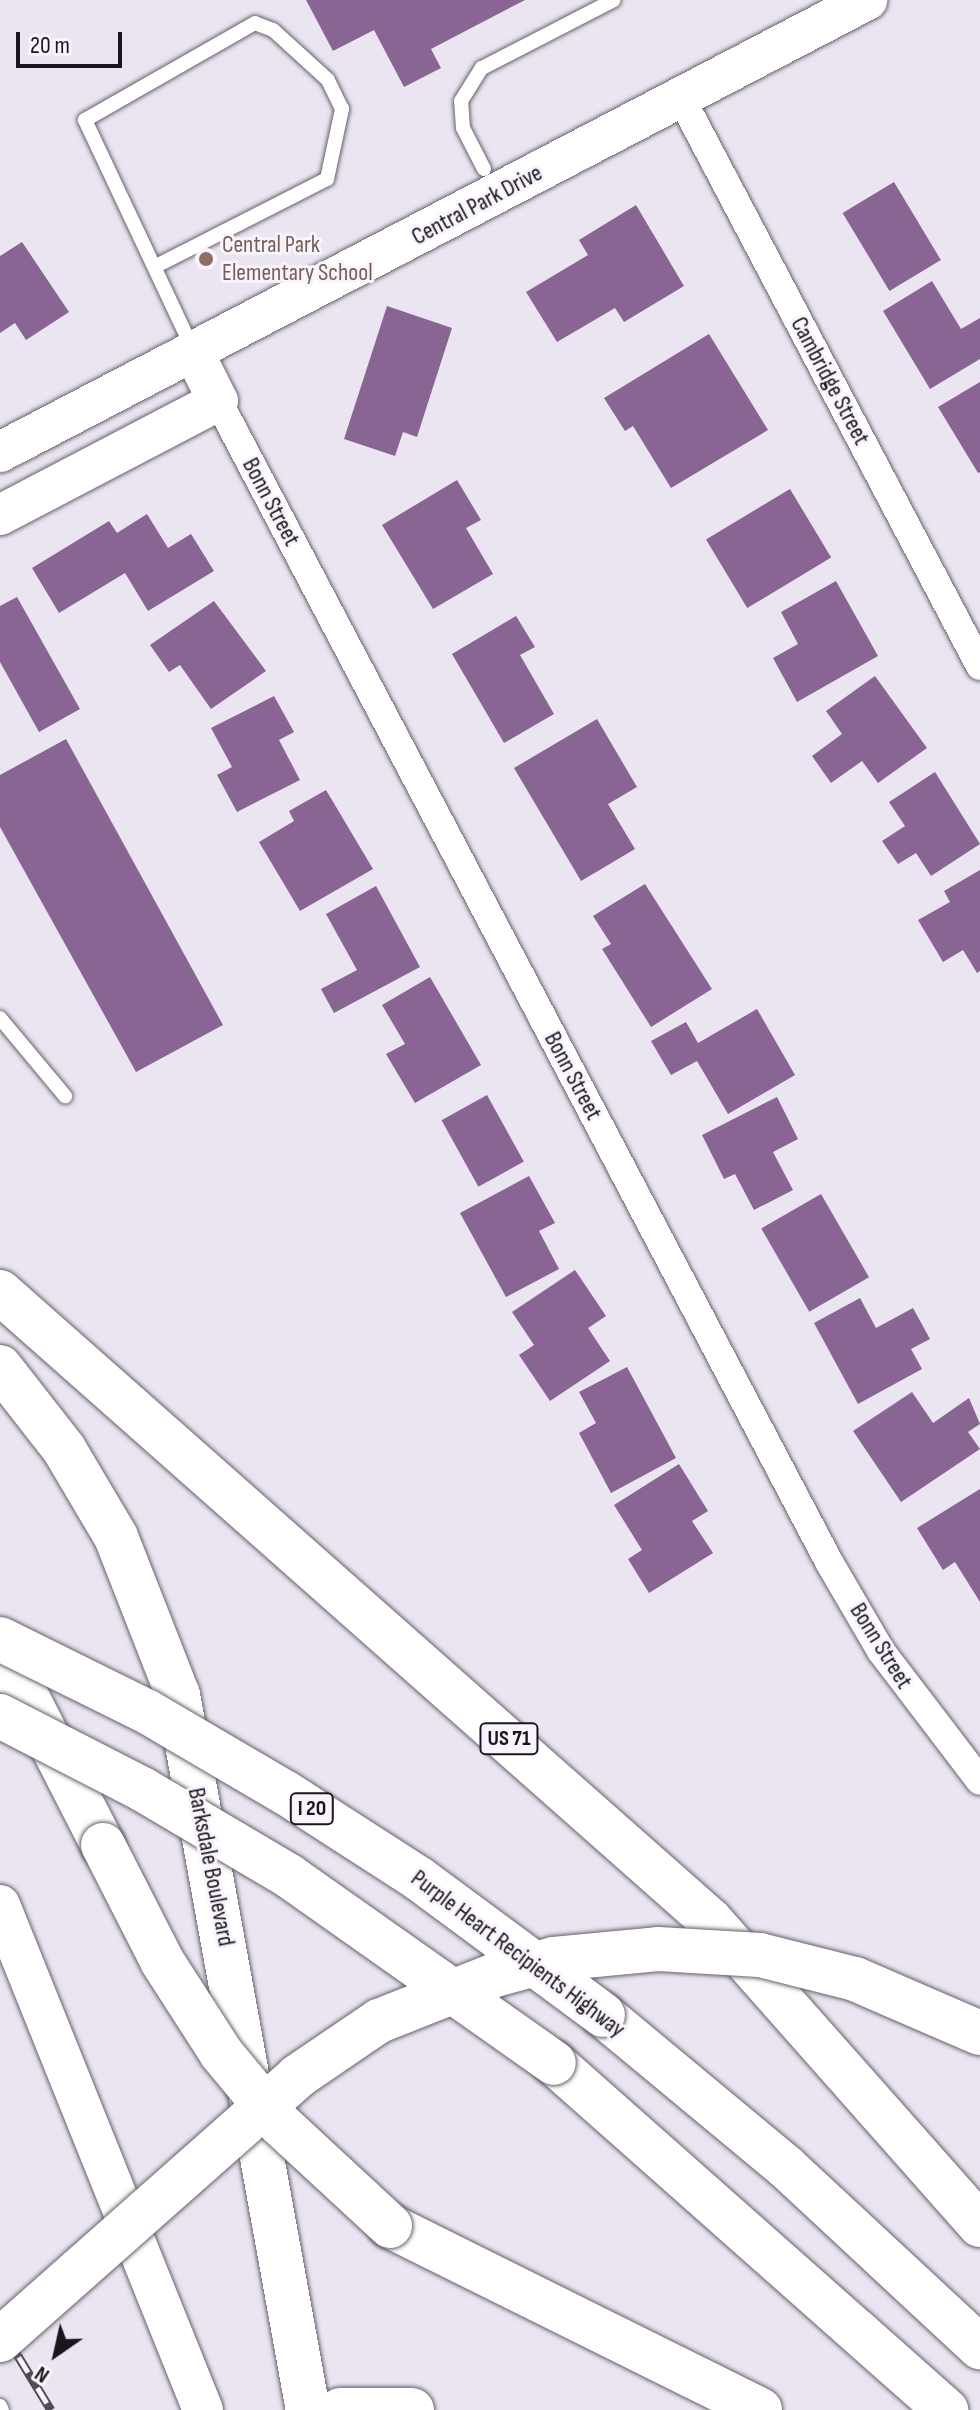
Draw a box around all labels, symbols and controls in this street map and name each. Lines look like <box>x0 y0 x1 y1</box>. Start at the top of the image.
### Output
scale bar <box>20 16 126 66</box>
text: 20 m <box>30 31 70 60</box>
street label: Central Park Drive <box>407 159 547 251</box>
place label: Central Park Elementary School <box>222 231 373 287</box>
marker: Central Park Elementary School <box>197 250 215 268</box>
street label: Cambridge Street <box>784 312 876 450</box>
street label: Bonn Street <box>236 453 306 551</box>
street label: Bonn Street <box>538 1027 608 1125</box>
street label: Bonn Street <box>843 1598 919 1694</box>
road number: US 71 <box>479 1721 539 1757</box>
street label: Barksdale Boulevard <box>182 1785 240 1949</box>
road number: I 20 <box>288 1791 336 1827</box>
street label: Purple Heart Recipients Highway <box>405 1864 631 2044</box>
north arrow <box>16 2314 96 2394</box>
text: N <box>30 2360 55 2389</box>

